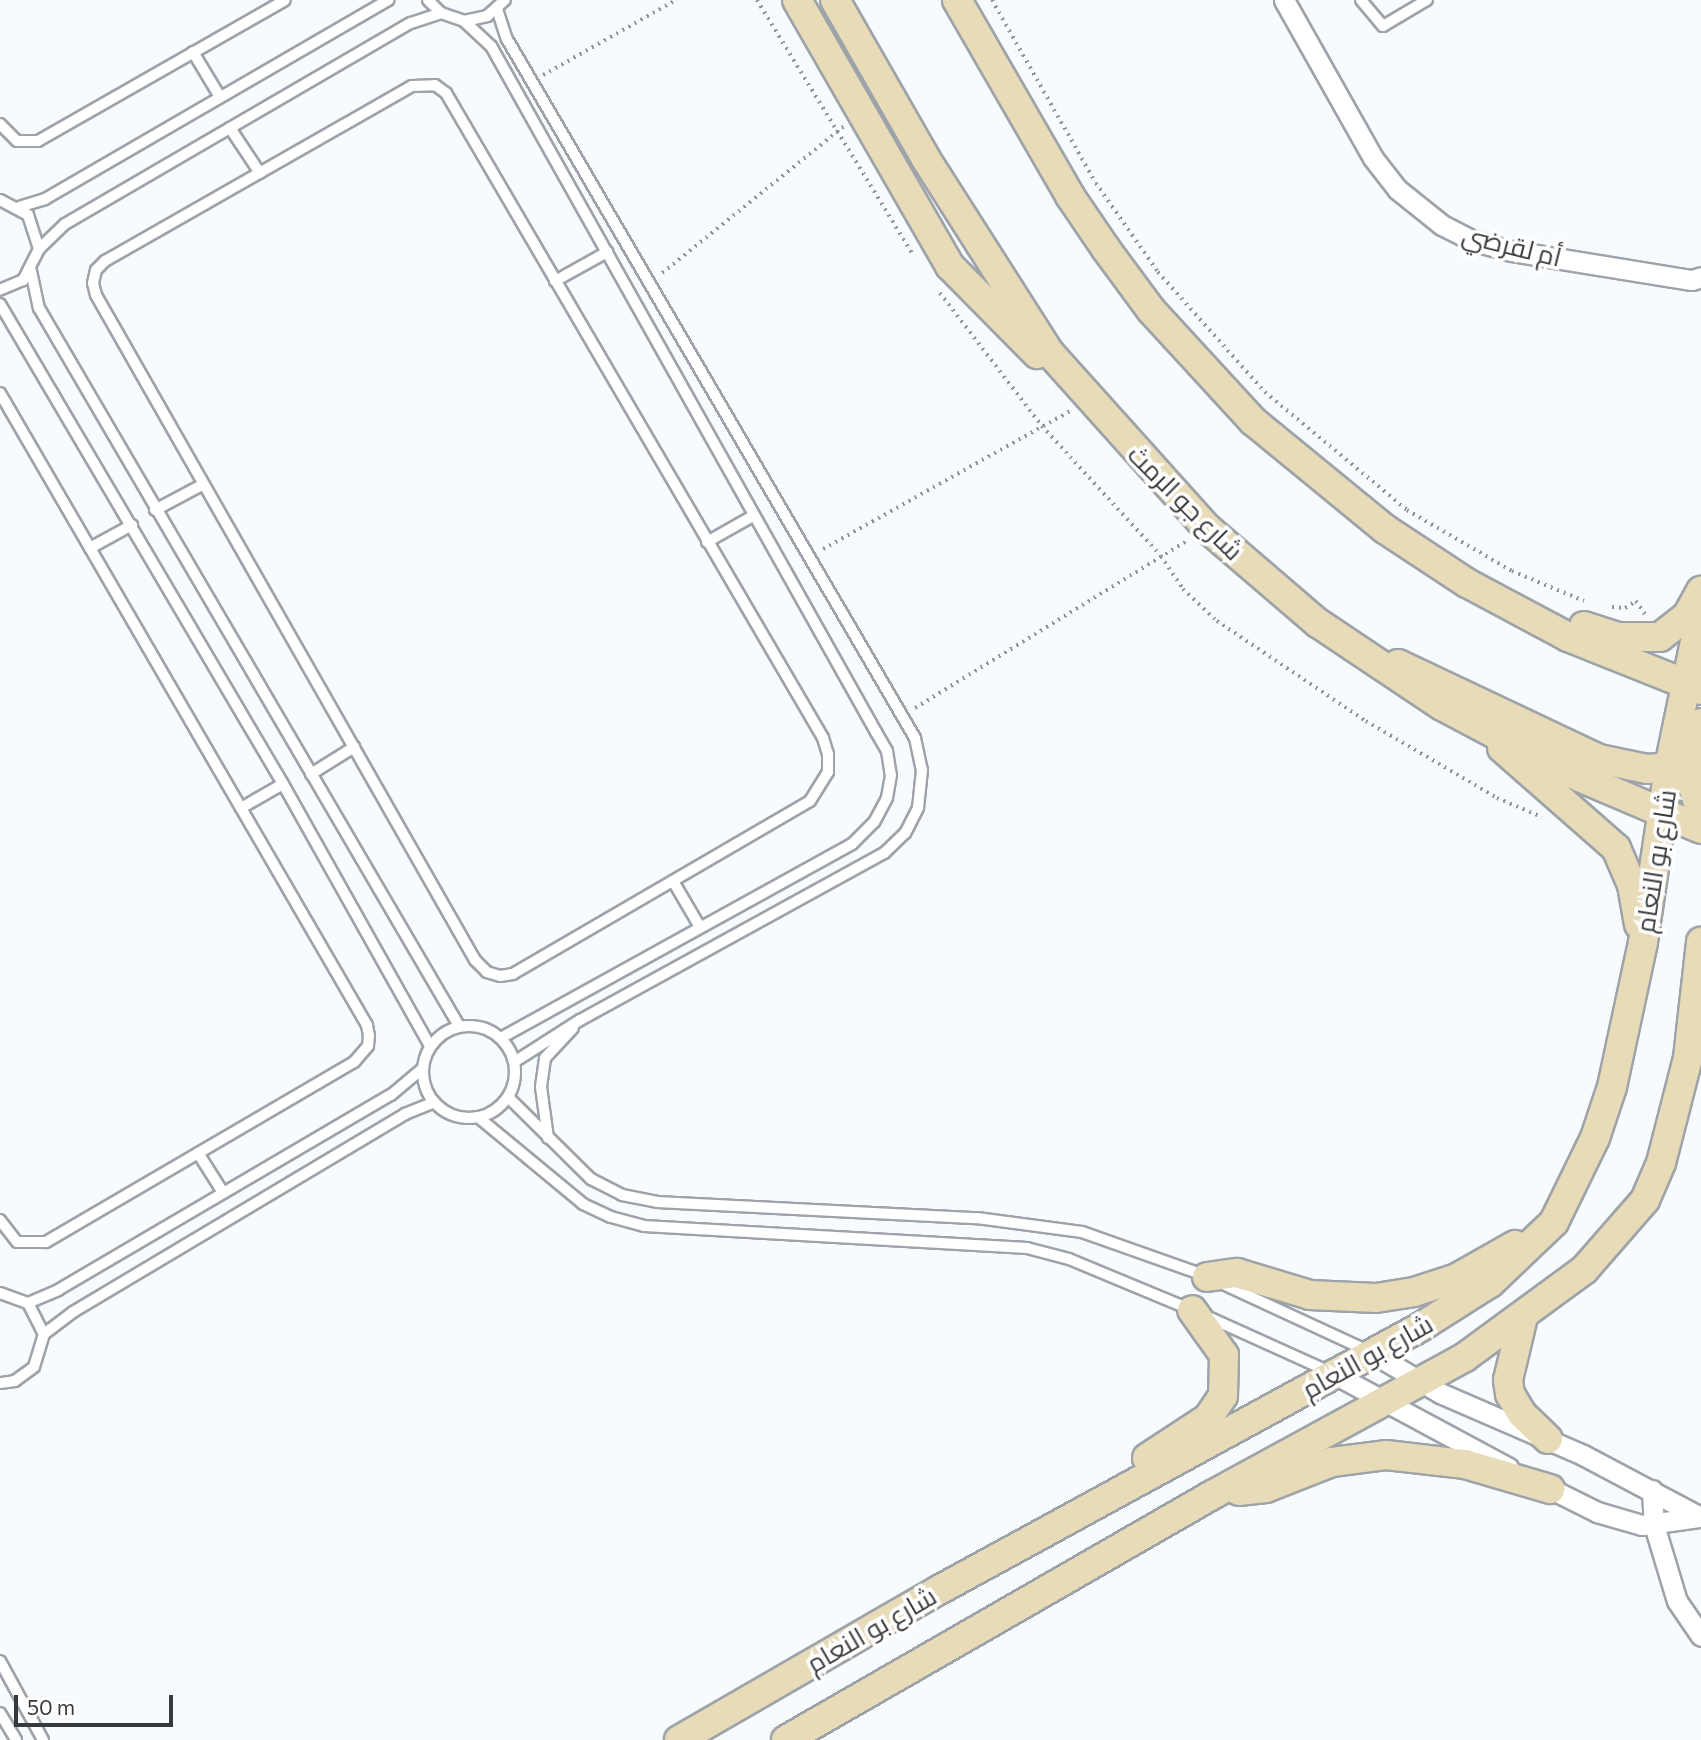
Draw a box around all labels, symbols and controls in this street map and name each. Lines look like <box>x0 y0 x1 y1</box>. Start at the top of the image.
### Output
street label: أم لقرضي <box>1459 218 1565 272</box>
street label: شارع جو الرمث <box>1122 438 1250 566</box>
street label: شارع بو النعام <box>1628 787 1682 935</box>
street label: شارع بو النعام <box>1296 1307 1438 1405</box>
street label: شارع بو النعام <box>801 1579 941 1679</box>
scale bar <box>18 1680 177 1724</box>
text: 50 m <box>27 1694 75 1719</box>

